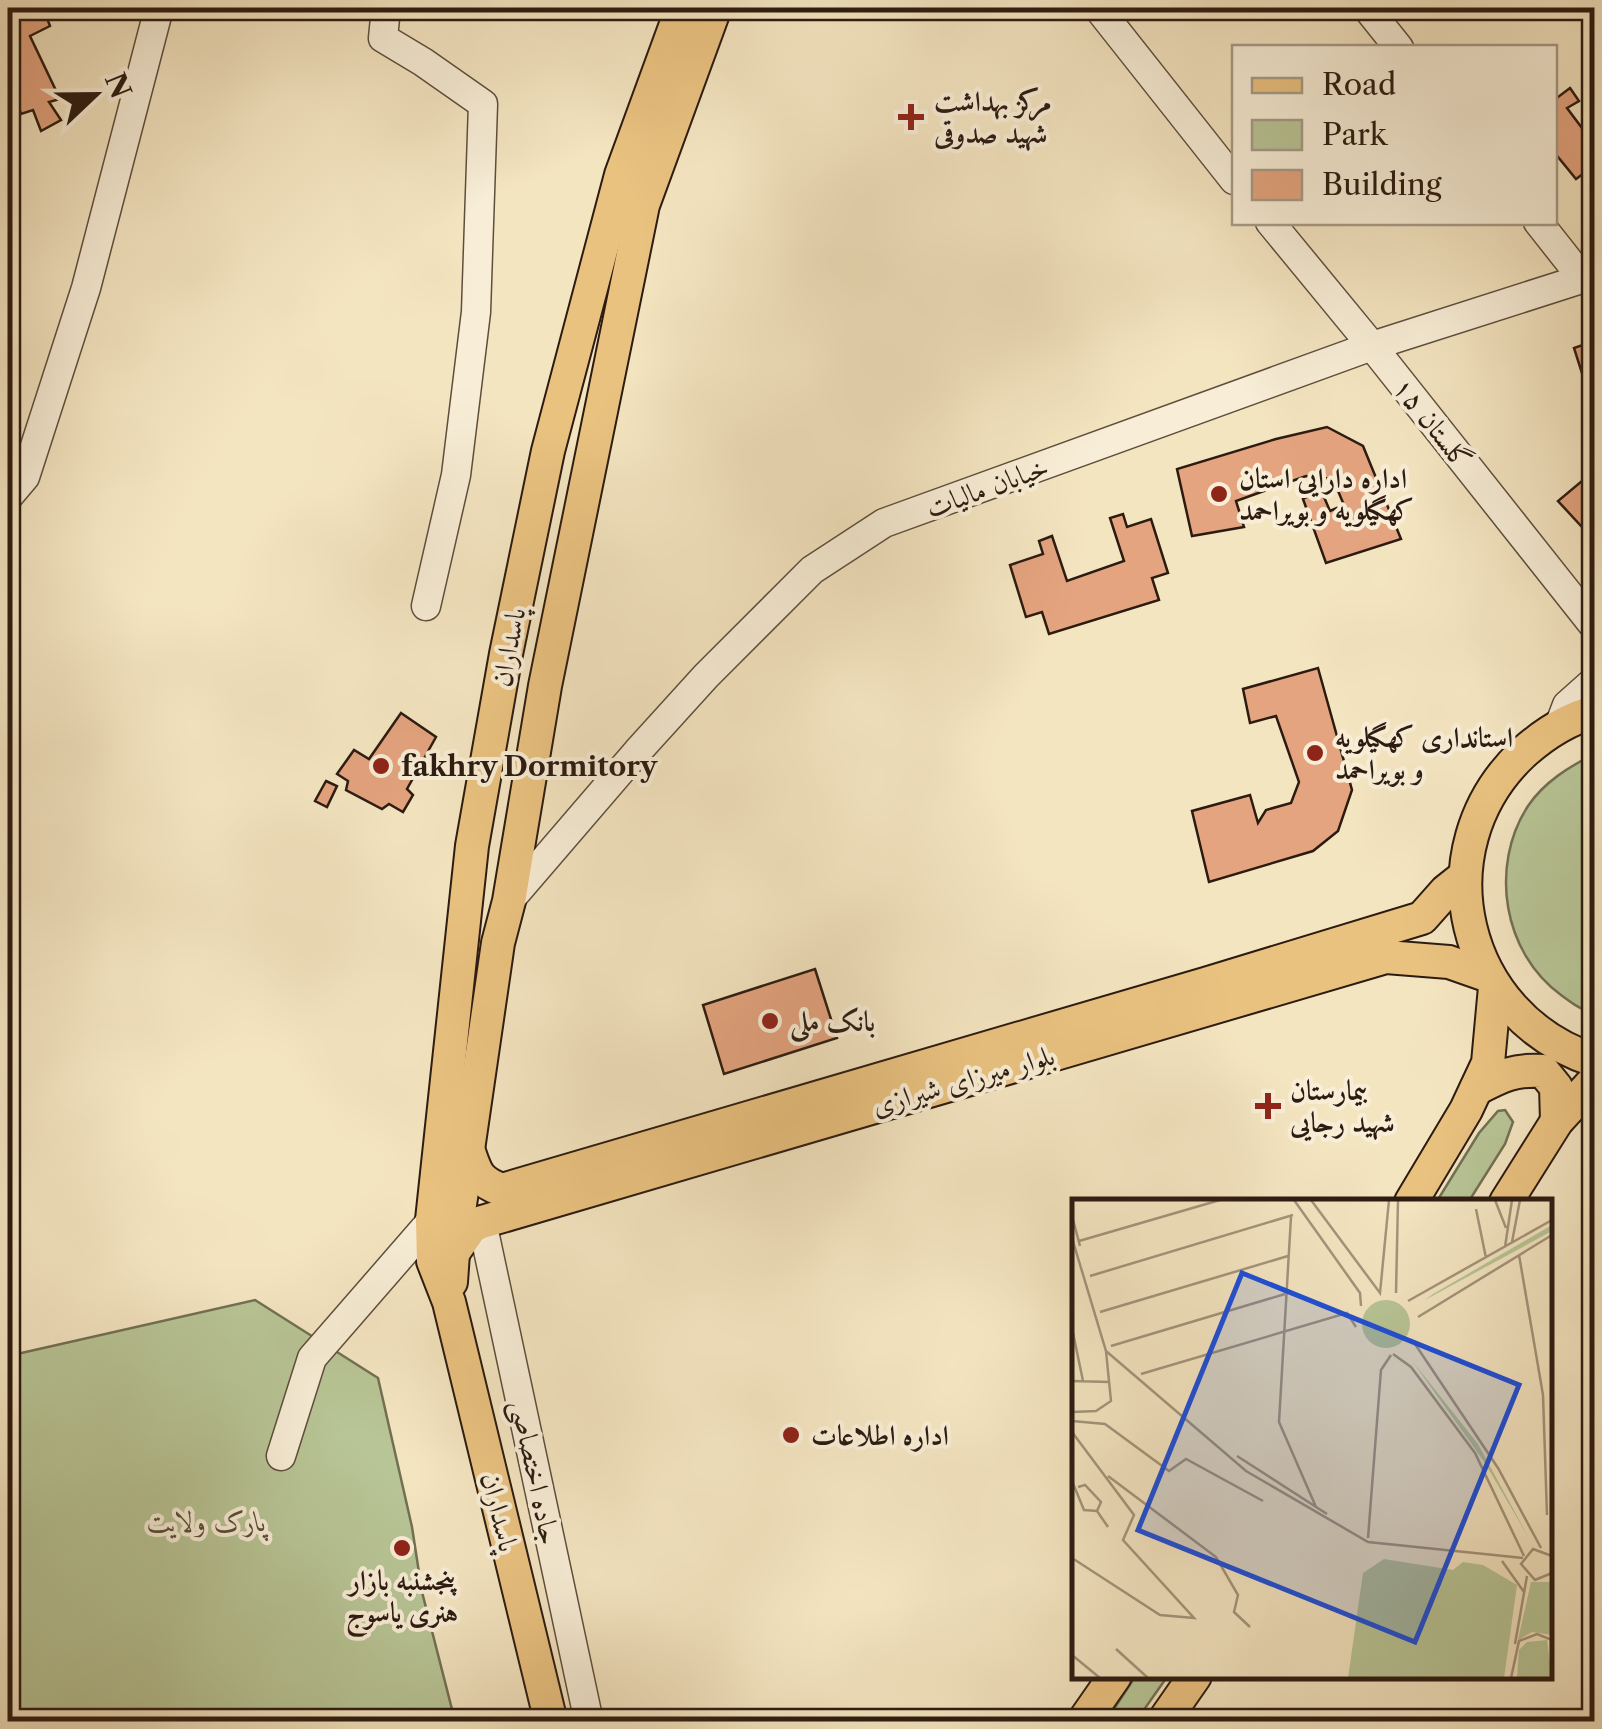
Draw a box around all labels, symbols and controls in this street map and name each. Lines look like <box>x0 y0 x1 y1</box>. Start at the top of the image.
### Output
north arrow <box>45 45 145 145</box>
legend <box>1232 45 1557 225</box>
text: Road <box>1322 66 1396 103</box>
text: N <box>98 68 139 103</box>
place label: مرکز بهداشت شهید صدوقی <box>933 84 1051 152</box>
marker: مرکز بهداشت شهید صدوقی <box>898 104 924 130</box>
text: Park <box>1322 116 1389 153</box>
text: Building <box>1322 166 1442 203</box>
street label: گلستان ۱۵ <box>1387 370 1479 476</box>
street label: خیابان مالیات <box>921 449 1053 525</box>
place label: اداره دارایی استان کهگیلویه و بویراحمد <box>1239 461 1414 528</box>
marker: اداره دارایی استان کهگیلویه و بویراحمد <box>1208 483 1230 505</box>
street label: پاسداران <box>484 603 537 690</box>
place label: استانداری کهگیلویه و بویراحمد <box>1335 720 1513 787</box>
marker: استانداری کهگیلویه و بویراحمد <box>1304 742 1326 764</box>
place label: fakhry Dormitory <box>401 749 658 783</box>
marker: fakhry Dormitory <box>370 755 392 777</box>
place label: بانک ملی <box>789 1004 875 1043</box>
marker: بانک ملی <box>759 1010 781 1032</box>
street label: بلوار میرزای شیرازی <box>868 1038 1058 1123</box>
place label: بیمارستان شهید رجایی <box>1289 1073 1395 1142</box>
marker: بیمارستان شهید رجایی <box>1255 1093 1281 1119</box>
inset map <box>1072 1199 1552 1679</box>
street label: جاده اختصاصی <box>501 1397 568 1548</box>
place label: اداره اطلاعات <box>811 1418 949 1452</box>
marker: اداره اطلاعات <box>780 1424 802 1446</box>
street label: پاسداران <box>470 1469 527 1558</box>
park label: پارک ولایت <box>147 1504 269 1542</box>
marker: پنجشنبه بازار هنری یاسوج <box>391 1537 413 1559</box>
place label: پنجشنبه بازار هنری یاسوج <box>346 1563 458 1638</box>

